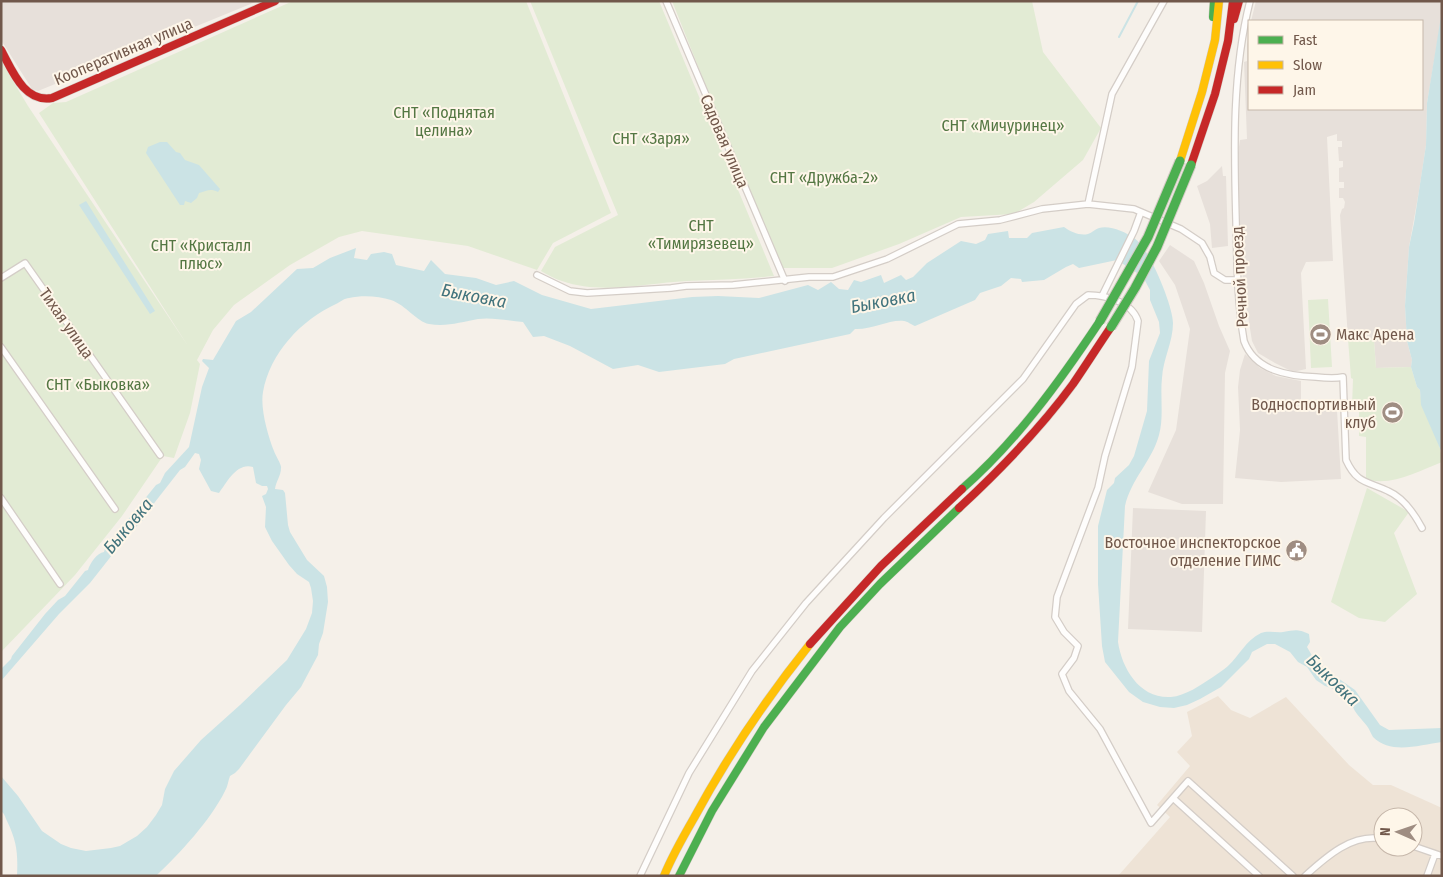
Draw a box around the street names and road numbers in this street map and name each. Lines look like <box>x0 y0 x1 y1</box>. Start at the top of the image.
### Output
street label: Кооперативная улица <box>51 14 195 89</box>
street label: Садовая улица <box>696 92 753 191</box>
street label: Речной проезд <box>1227 226 1252 328</box>
street label: Тихая улица <box>35 284 98 362</box>

